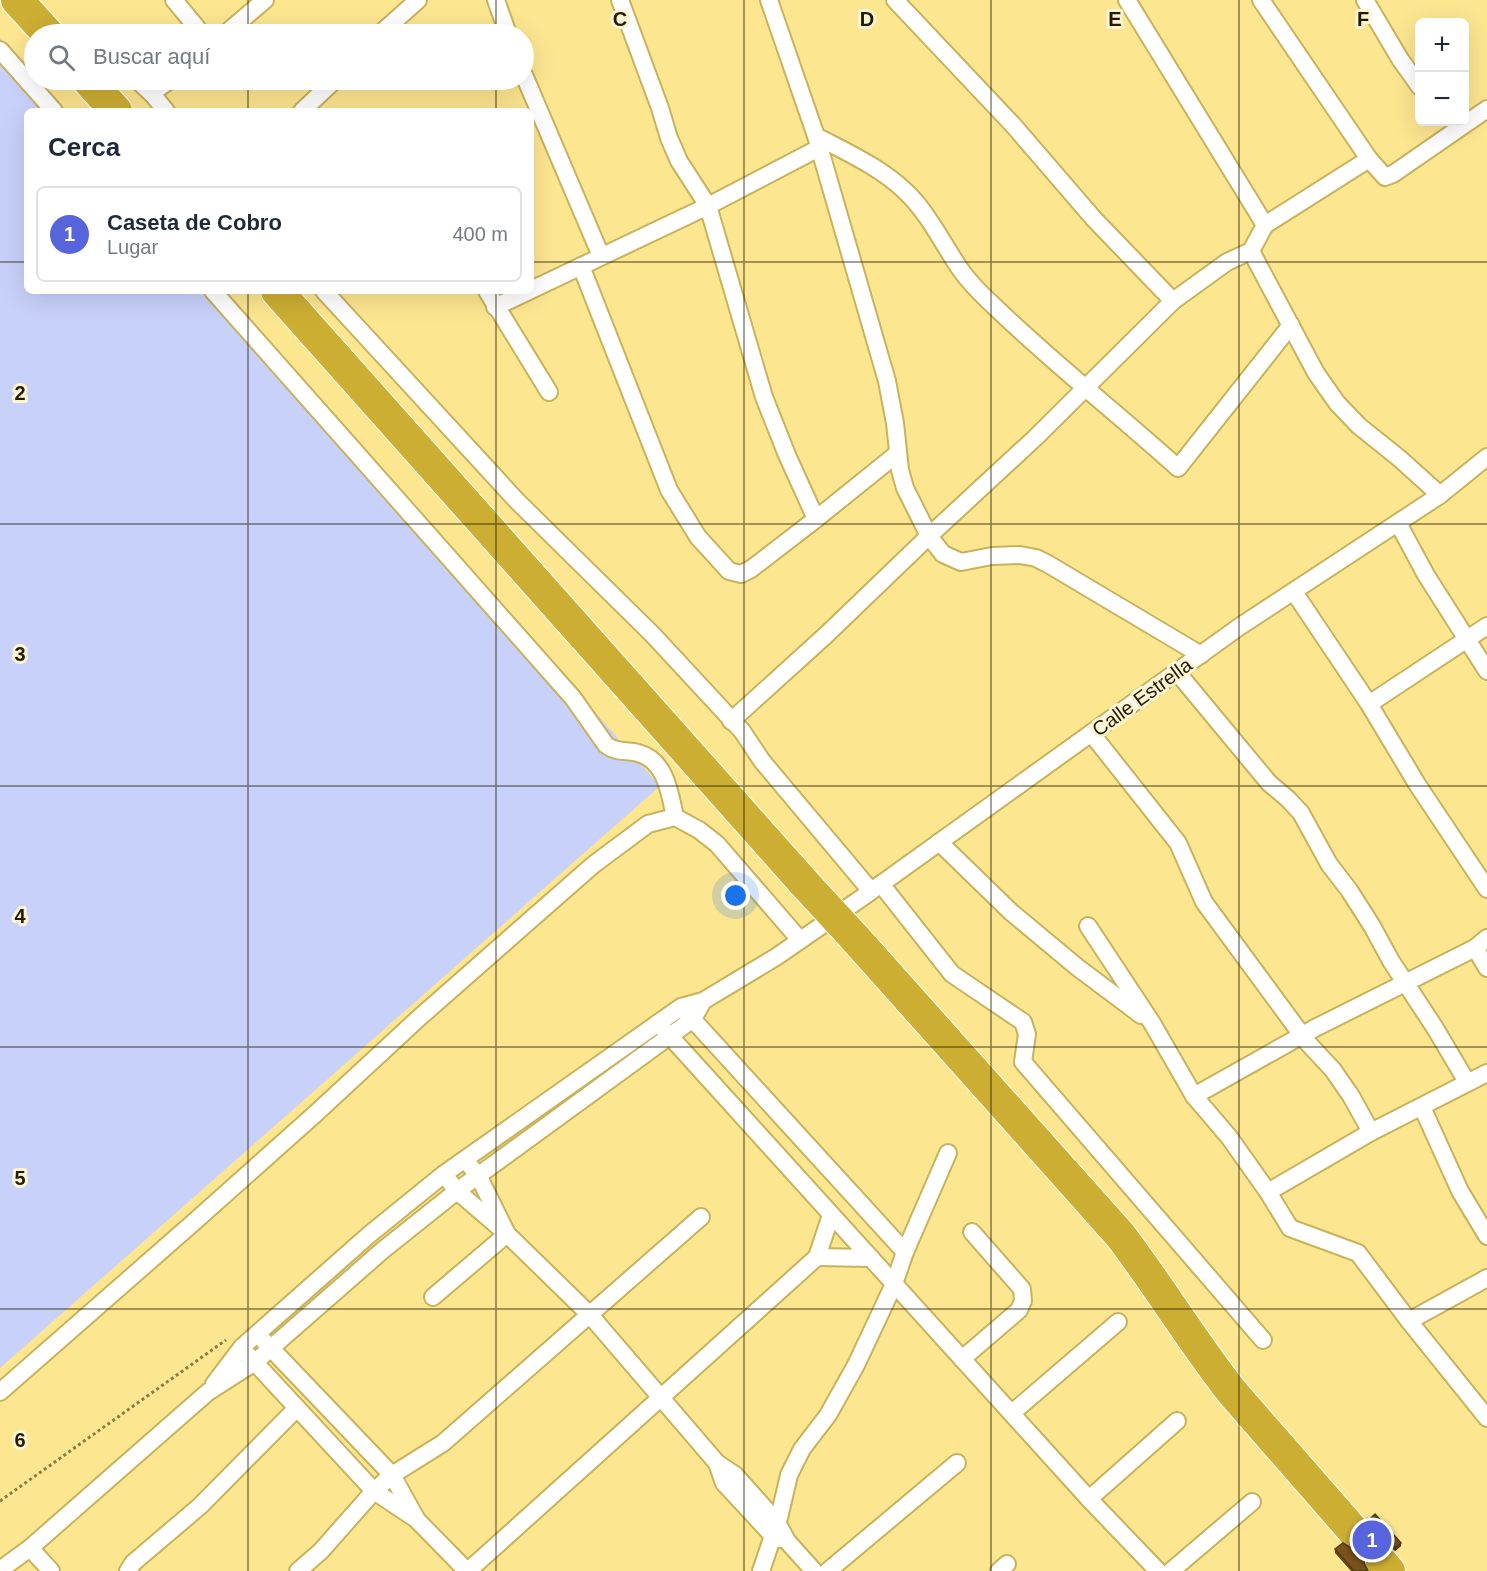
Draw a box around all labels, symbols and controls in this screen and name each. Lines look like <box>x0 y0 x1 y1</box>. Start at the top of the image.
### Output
text: C <box>613 8 627 30</box>
text: D <box>860 8 874 30</box>
text: E <box>1108 8 1122 30</box>
text: F <box>1357 8 1369 30</box>
map controls <box>1415 18 1469 126</box>
button: + <box>1415 18 1469 72</box>
search box <box>24 24 534 90</box>
icon: search <box>45 41 78 74</box>
text: Buscar aquí <box>93 44 210 69</box>
button: − <box>1415 72 1469 126</box>
text: Cerca <box>48 132 120 162</box>
text: Caseta de Cobro <box>107 210 282 235</box>
text: 1 <box>64 223 75 245</box>
text: 400 m <box>452 223 508 245</box>
text: Lugar <box>107 236 158 258</box>
text: 2 <box>14 382 26 404</box>
text: 3 <box>14 643 26 665</box>
street label: Calle Estrella <box>1088 653 1197 741</box>
your location <box>721 881 750 910</box>
text: 4 <box>14 905 26 927</box>
text: 5 <box>14 1167 26 1189</box>
text: 6 <box>14 1429 26 1451</box>
pin: 1 <box>1352 1518 1392 1562</box>

